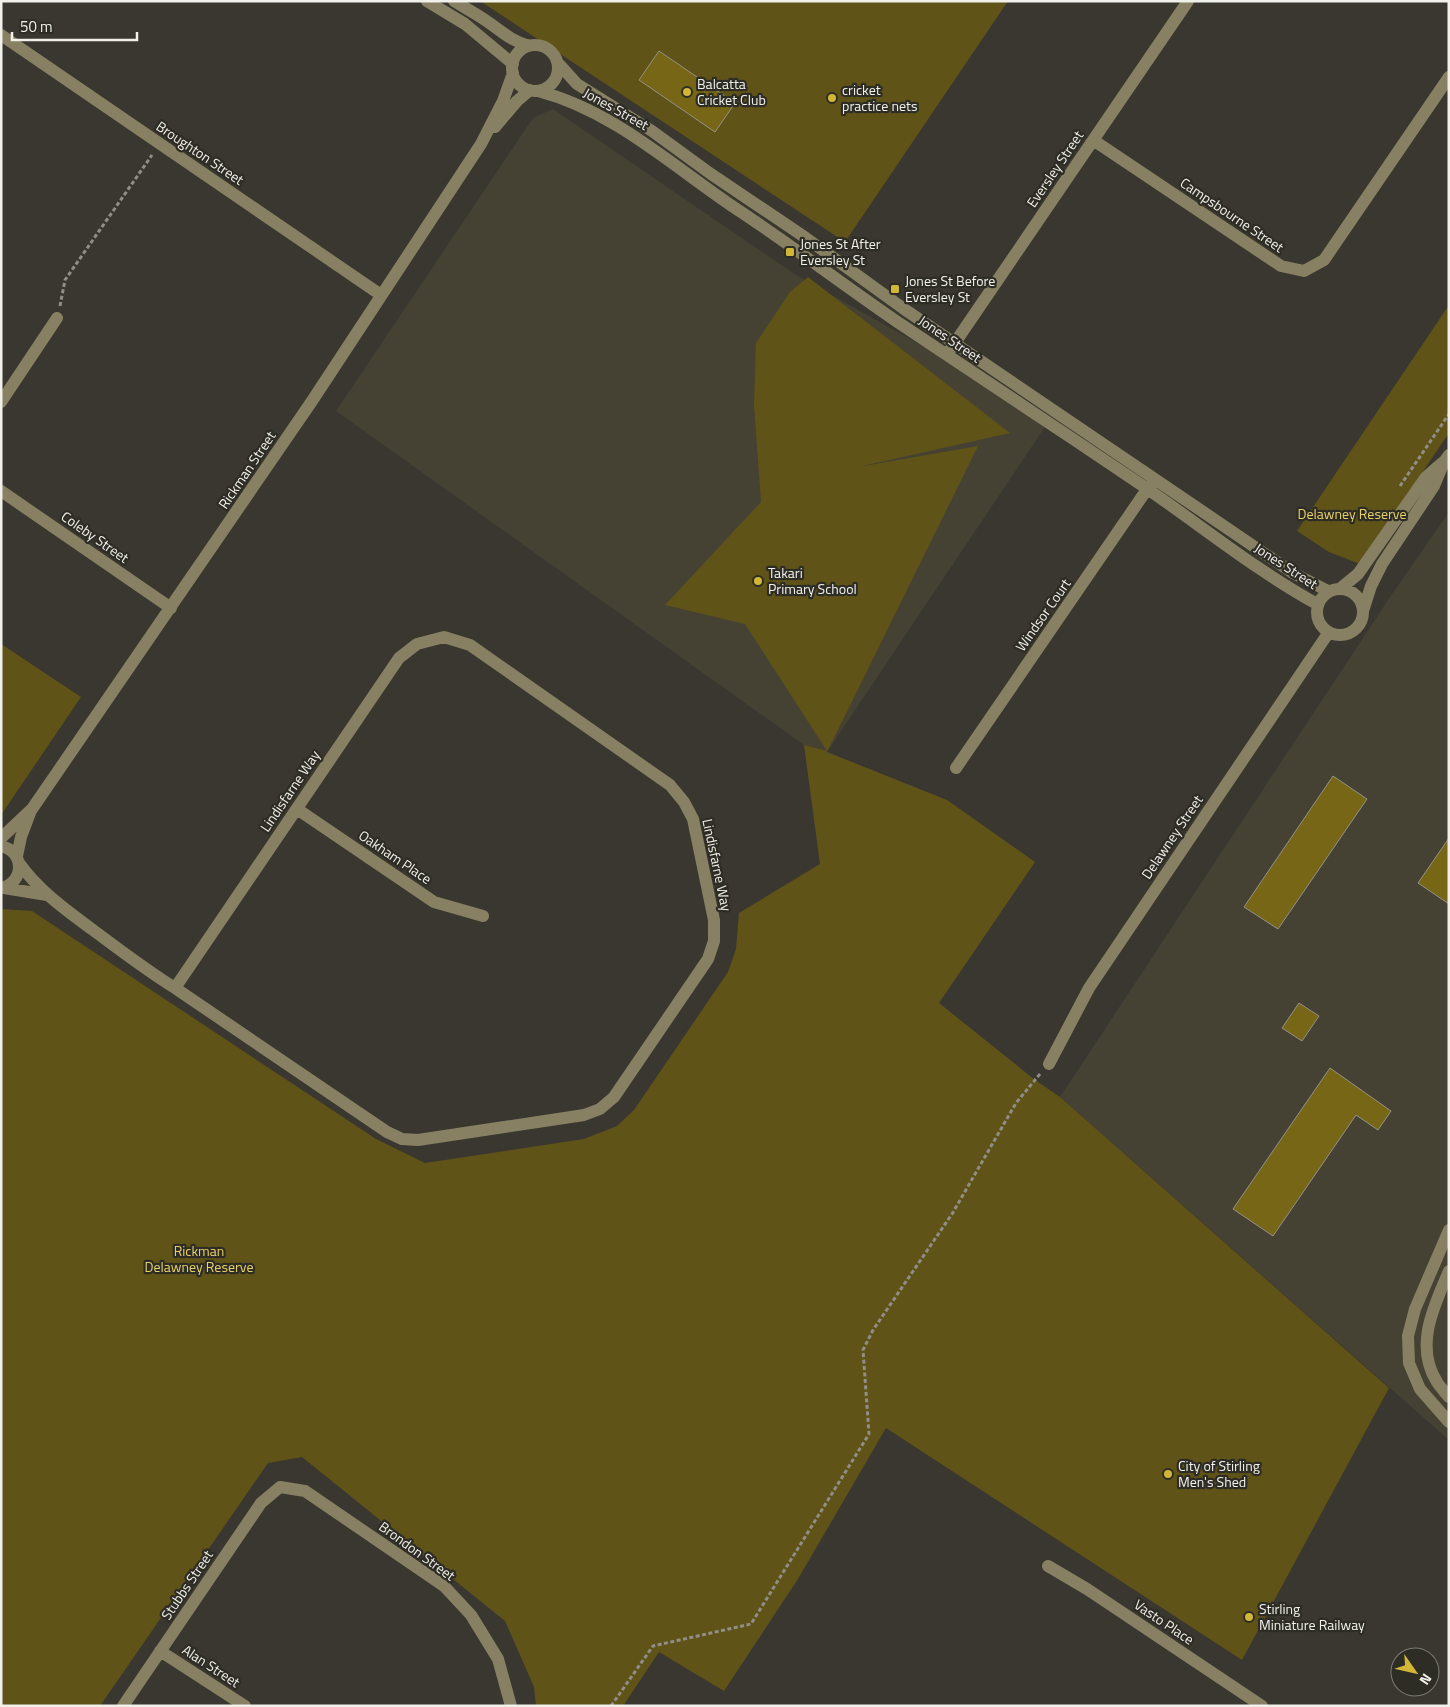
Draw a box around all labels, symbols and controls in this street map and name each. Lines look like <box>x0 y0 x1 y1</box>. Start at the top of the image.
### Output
scale bar <box>12 10 138 42</box>
text: 50 m <box>20 15 53 38</box>
place label: Balcatta Cricket Club <box>697 73 766 110</box>
place label: cricket practice nets <box>842 79 917 116</box>
street label: Jones Street <box>580 82 653 135</box>
marker: Balcatta Cricket Club <box>681 86 693 98</box>
marker: cricket practice nets <box>826 92 838 104</box>
street label: Broughton Street <box>152 115 248 190</box>
street label: Eversley Street <box>1021 126 1088 211</box>
street label: Campsbourne Street <box>1176 172 1288 257</box>
place label: Jones St After Eversley St <box>800 233 881 270</box>
marker: Jones St After Eversley St <box>784 246 796 258</box>
place label: Jones St Before Eversley St <box>905 270 995 307</box>
marker: Jones St Before Eversley St <box>889 283 901 295</box>
street label: Jones Street <box>915 310 986 367</box>
street label: Rickman Street <box>213 427 280 513</box>
park label: Delawney Reserve <box>1298 503 1407 524</box>
street label: Coleby Street <box>57 506 133 568</box>
street label: Jones Street <box>1251 537 1322 594</box>
place label: Takari Primary School <box>768 562 857 599</box>
street label: Windsor Court <box>1010 574 1075 655</box>
marker: Takari Primary School <box>752 575 764 587</box>
street label: Lindisfarne Way <box>255 746 325 836</box>
street label: Delawney Street <box>1136 790 1208 883</box>
street label: Lindisfarne Way <box>697 817 738 913</box>
street label: Oakham Place <box>355 824 436 889</box>
park label: Rickman Delawney Reserve <box>145 1240 254 1277</box>
place label: City of Stirling Men's Shed <box>1178 1455 1260 1492</box>
marker: City of Stirling Men's Shed <box>1162 1468 1174 1480</box>
street label: Brondon Street <box>375 1516 460 1586</box>
street label: Stubbs Street <box>155 1546 218 1624</box>
street label: Vasto Place <box>1130 1594 1198 1649</box>
place label: Stirling Miniature Railway <box>1259 1598 1365 1635</box>
marker: Stirling Miniature Railway <box>1243 1611 1255 1623</box>
street label: Alan Street <box>178 1639 244 1692</box>
north arrow <box>1390 1647 1440 1697</box>
text: N <box>1415 1670 1438 1689</box>

